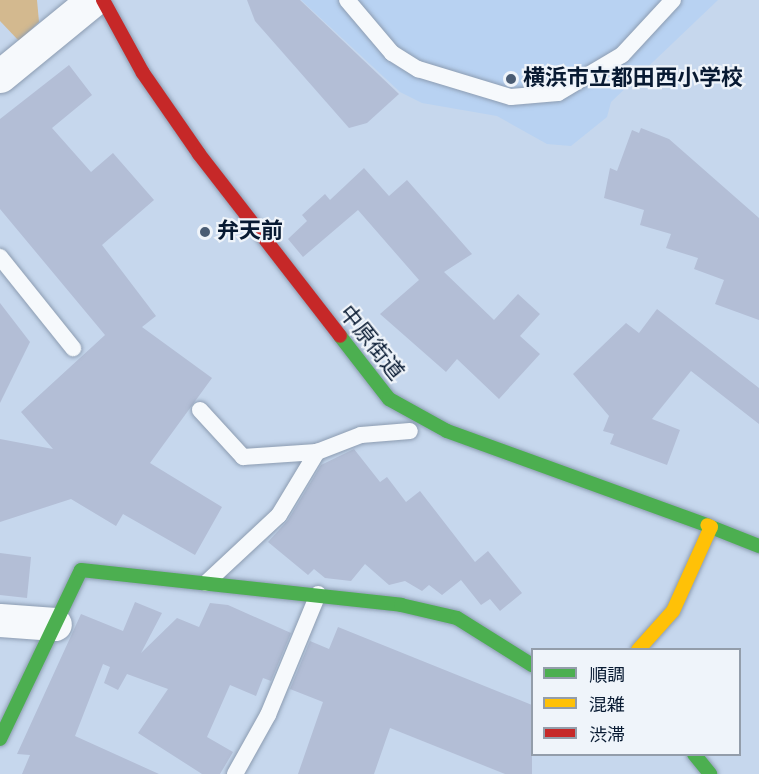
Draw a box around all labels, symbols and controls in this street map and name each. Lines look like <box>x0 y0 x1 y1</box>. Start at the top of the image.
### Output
place label: 横浜市立都田西小学校 <box>523 66 743 92</box>
marker: 横浜市立都田西小学校 <box>504 72 518 86</box>
place label: 弁天前 <box>217 219 283 245</box>
marker: 弁天前 <box>198 225 212 239</box>
street label: 中原街道 <box>333 300 409 386</box>
legend <box>531 648 741 756</box>
text: 順調 <box>589 664 625 686</box>
text: 混雑 <box>589 694 625 716</box>
text: 渋滞 <box>589 724 625 746</box>

